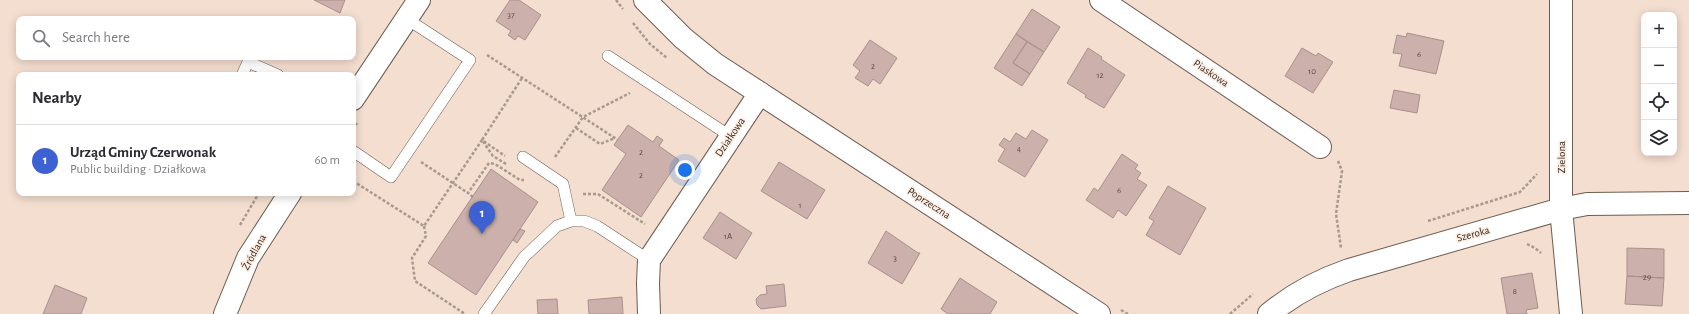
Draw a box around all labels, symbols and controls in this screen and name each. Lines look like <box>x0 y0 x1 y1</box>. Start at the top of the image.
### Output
house number: 37 <box>507 11 515 20</box>
map controls <box>1641 12 1677 156</box>
button: + <box>1641 12 1677 48</box>
search box <box>16 16 356 60</box>
icon: search <box>30 27 52 49</box>
text: Search here <box>62 30 130 45</box>
button: − <box>1641 48 1677 84</box>
house number: 6 <box>1417 50 1421 59</box>
street label: Piaskowa <box>1191 57 1231 89</box>
house number: 2 <box>871 62 875 71</box>
house number: 10 <box>1308 67 1316 76</box>
house number: 12 <box>1096 71 1104 80</box>
button: locate <box>1641 84 1677 120</box>
text: Nearby <box>32 89 82 106</box>
street label: Działkowa <box>713 115 747 159</box>
button: layers <box>1641 120 1677 156</box>
street label: Zielona <box>1556 141 1567 173</box>
house number: 4 <box>1017 144 1022 153</box>
text: Urząd Gminy Czerwonak <box>70 145 216 160</box>
house number: 2 <box>639 148 643 157</box>
text: 1 <box>43 154 47 167</box>
text: 60 m <box>314 154 340 167</box>
your location <box>675 160 695 180</box>
text: Public building · Działkowa <box>70 163 206 176</box>
house number: 2 <box>639 171 643 180</box>
street label: Poprzeczna <box>906 185 952 221</box>
house number: 6 <box>1117 186 1121 195</box>
pin: 1 <box>469 201 495 234</box>
house number: 1 <box>798 201 802 210</box>
street label: Szeroka <box>1455 224 1491 244</box>
street label: Źródlana <box>239 232 268 272</box>
house number: 1A <box>724 232 732 241</box>
house number: 3 <box>893 254 897 263</box>
house number: 29 <box>1643 273 1651 282</box>
house number: 8 <box>1513 287 1517 296</box>

